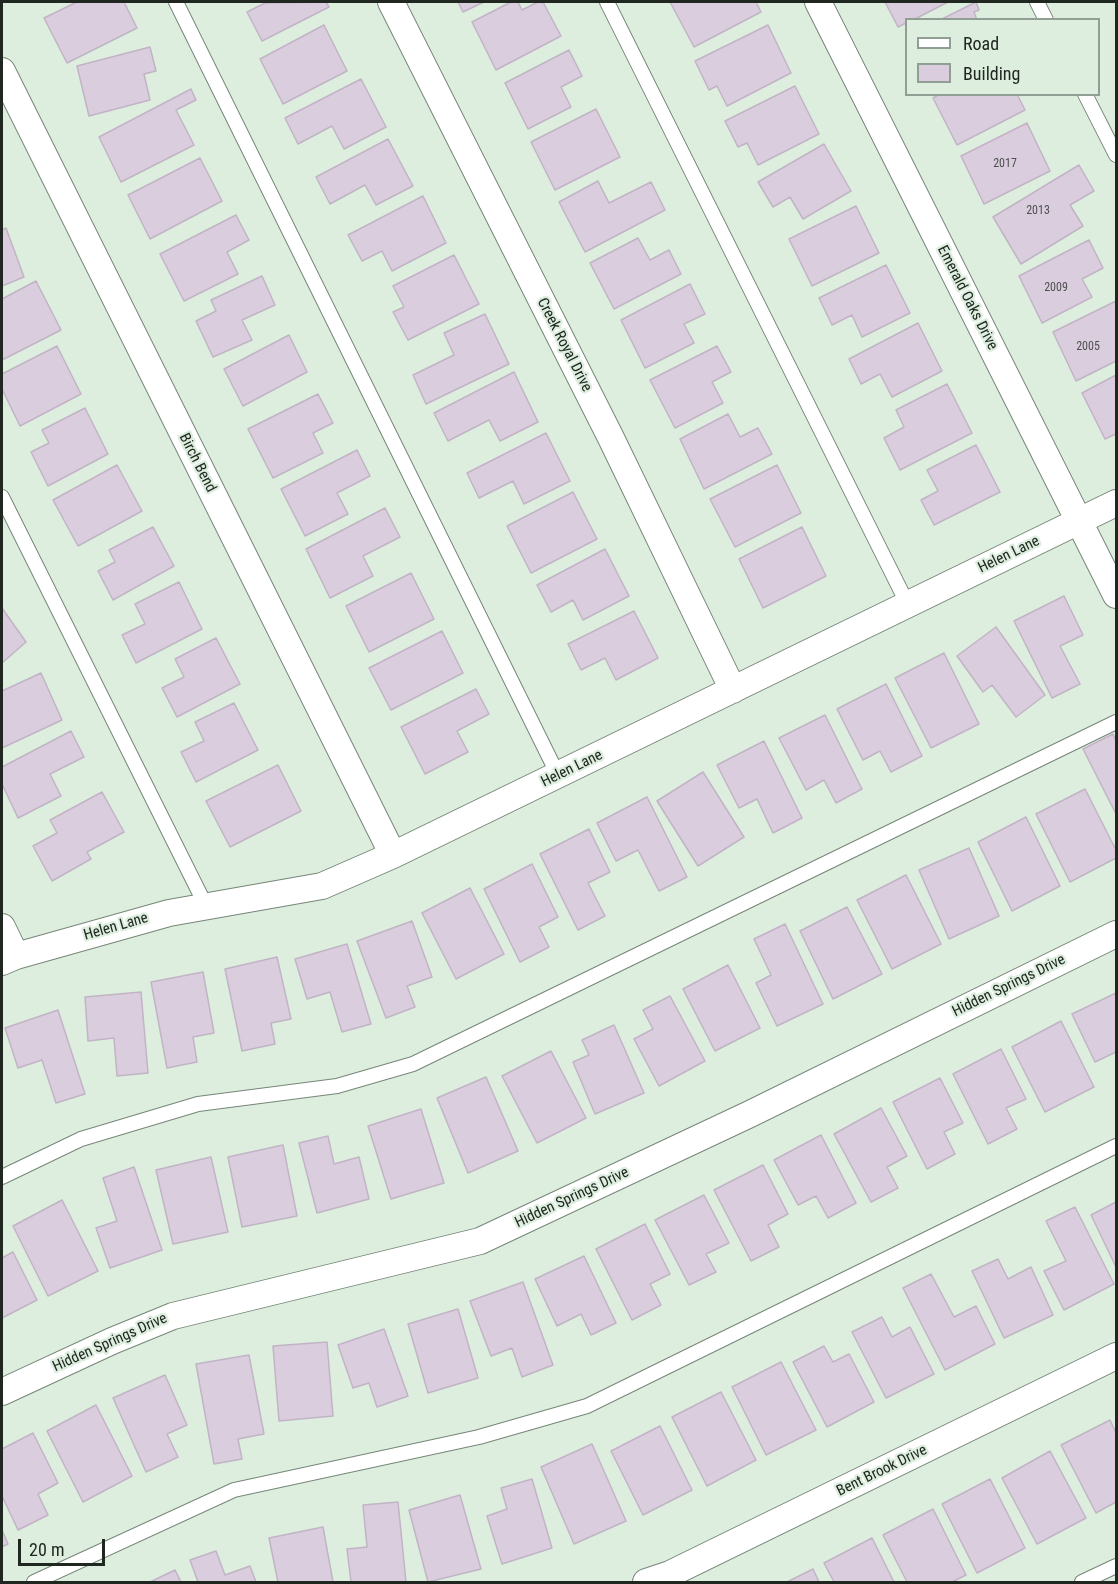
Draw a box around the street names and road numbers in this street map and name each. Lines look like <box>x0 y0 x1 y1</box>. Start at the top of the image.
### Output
street label: Emerald Oaks Drive <box>933 243 1001 353</box>
street label: Creek Royal Drive <box>533 295 595 395</box>
street label: Birch Bend <box>175 431 219 495</box>
street label: Helen Lane <box>975 532 1043 578</box>
street label: Helen Lane <box>538 746 606 792</box>
street label: Helen Lane <box>82 909 150 945</box>
street label: Hidden Springs Drive <box>950 951 1068 1021</box>
street label: Hidden Springs Drive <box>512 1164 632 1232</box>
street label: Hidden Springs Drive <box>50 1310 170 1376</box>
street label: Bent Brook Drive <box>834 1441 930 1501</box>

